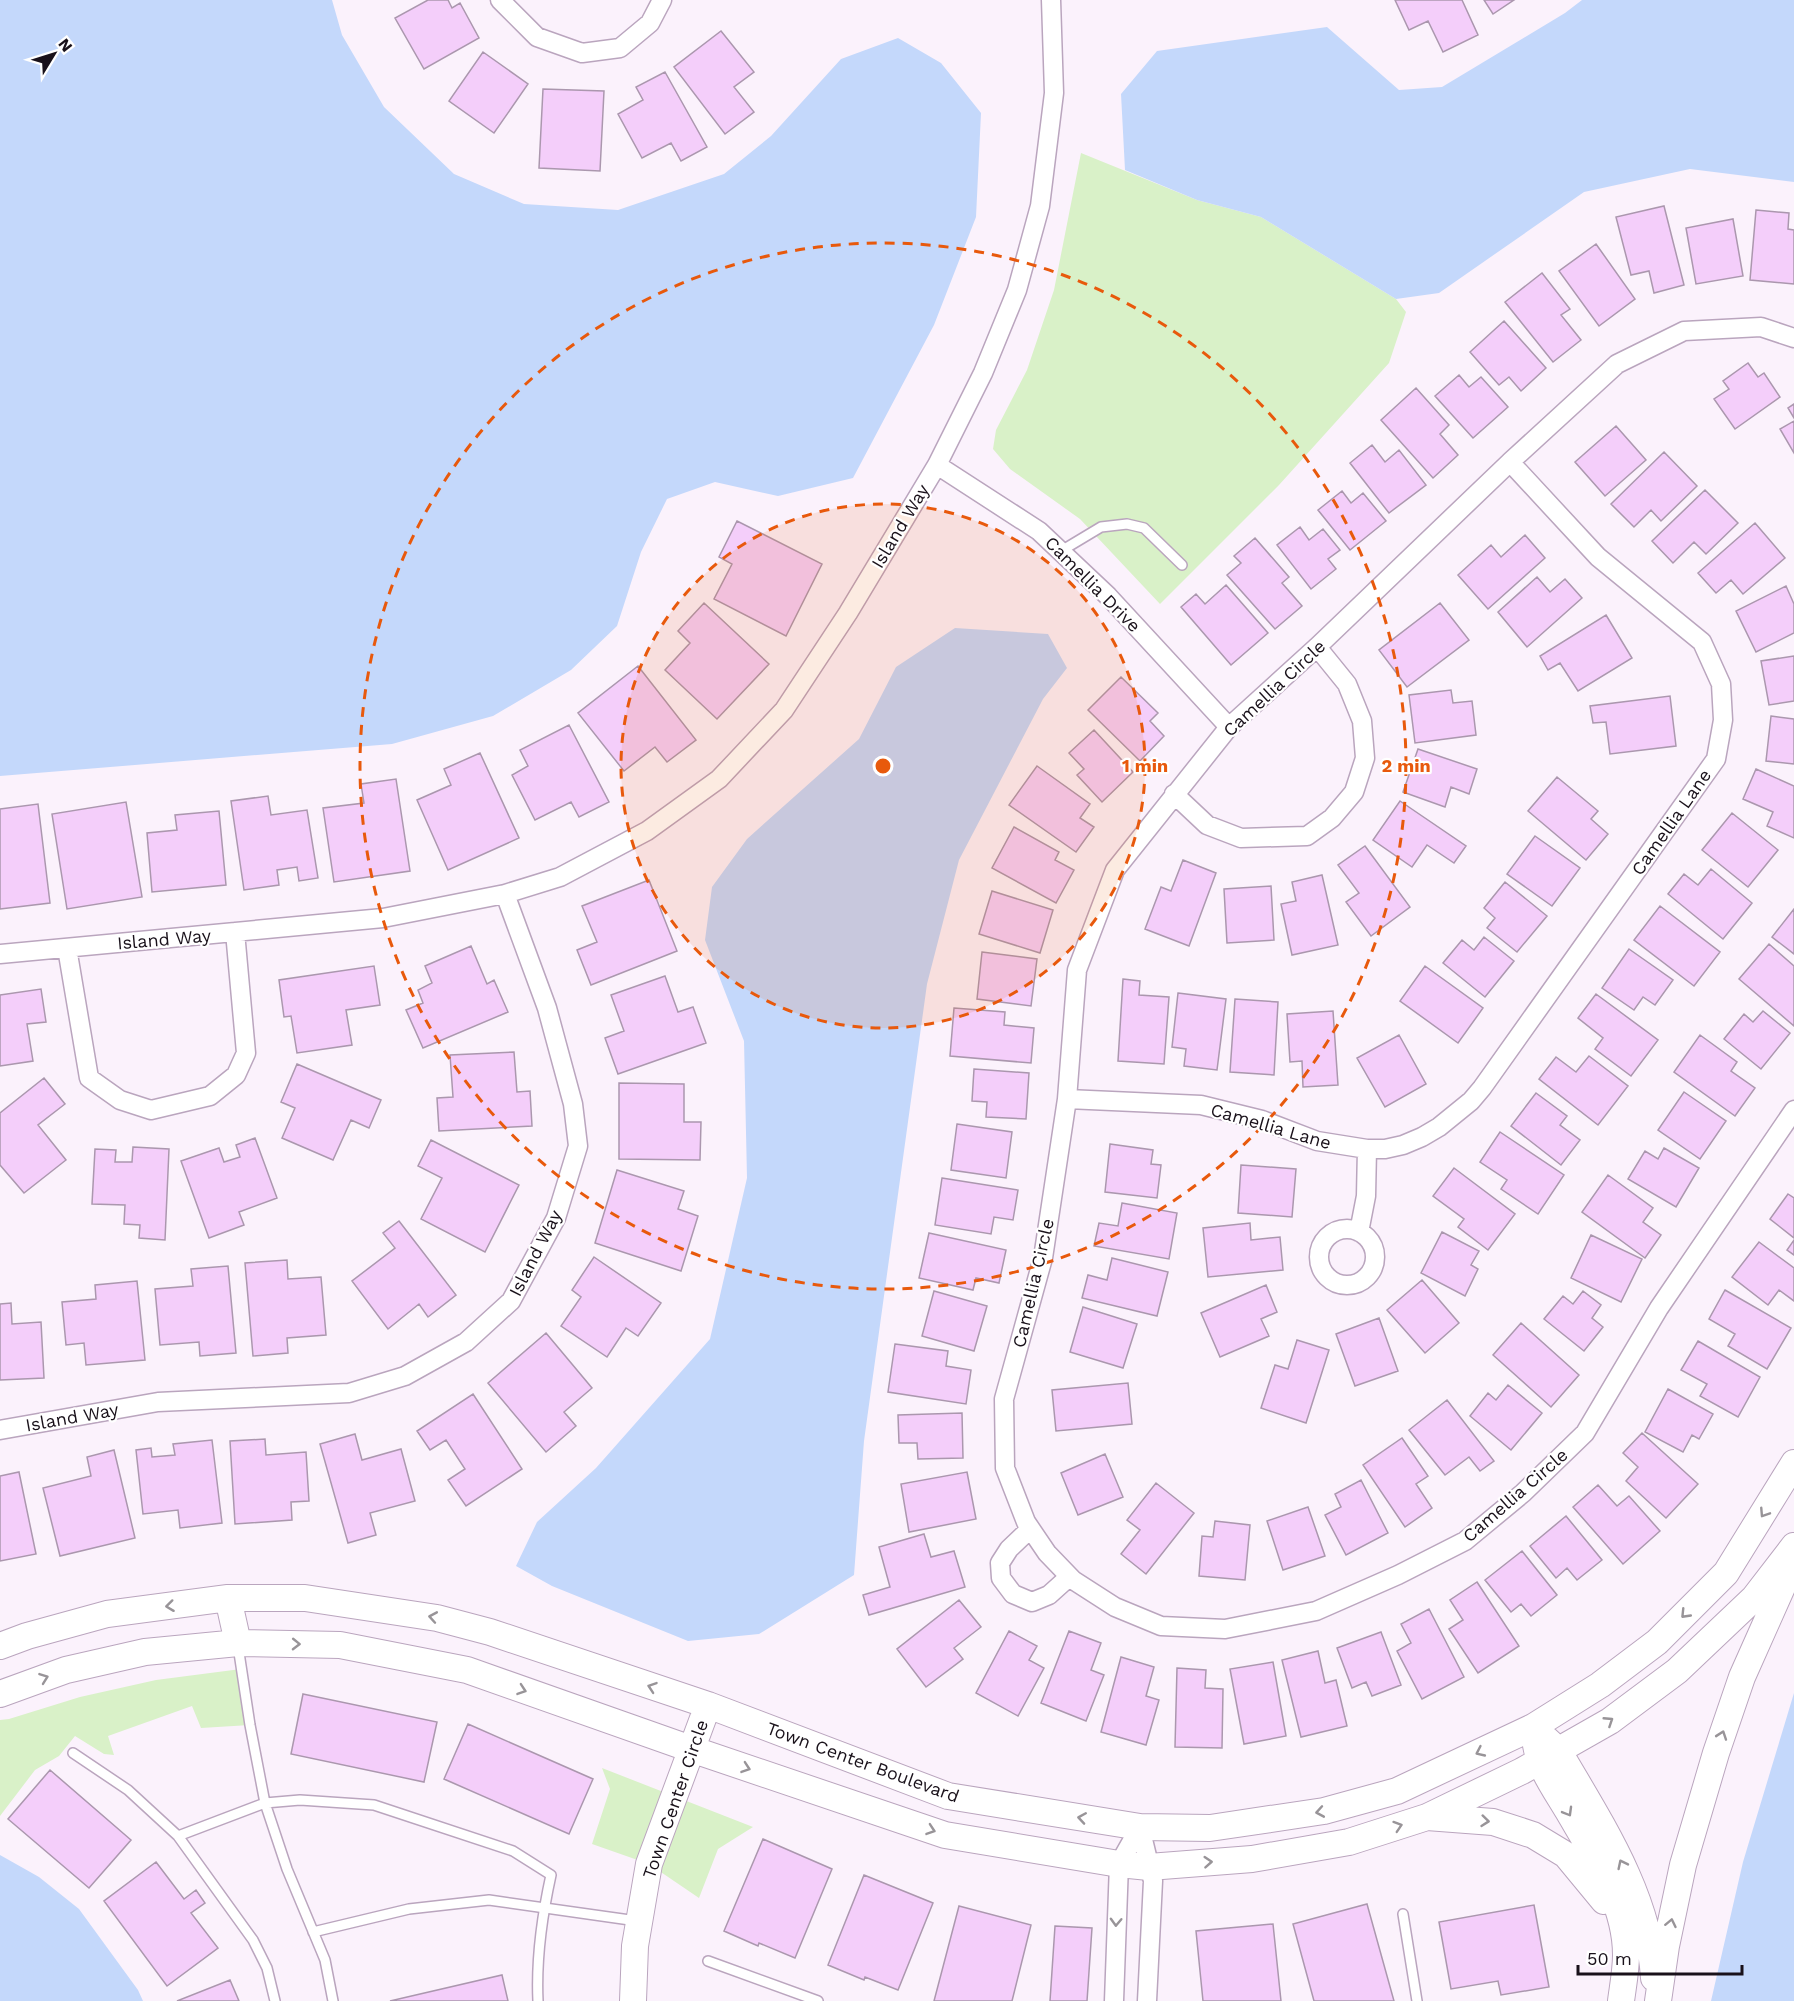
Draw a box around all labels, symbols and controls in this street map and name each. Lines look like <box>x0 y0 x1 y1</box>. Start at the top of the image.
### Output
north arrow <box>24 24 84 84</box>
text: N <box>54 35 77 56</box>
street label: Island Way <box>867 480 934 572</box>
street label: Camellia Drive <box>1041 532 1145 636</box>
street label: Camellia Circle <box>1219 635 1329 741</box>
text: 1 min <box>1122 755 1168 776</box>
text: 2 min <box>1381 755 1431 776</box>
centre of rings <box>873 756 893 776</box>
street label: Camellia Lane <box>1627 765 1715 879</box>
street label: Island Way <box>116 924 212 954</box>
street label: Camellia Lane <box>1208 1099 1334 1153</box>
street label: Island Way <box>504 1206 566 1300</box>
street label: Camellia Circle <box>1008 1216 1058 1350</box>
street label: Island Way <box>24 1398 121 1436</box>
street label: Camellia Circle <box>1458 1444 1572 1546</box>
one-way arrow <box>1760 1507 1771 1518</box>
one-way arrow <box>165 1599 175 1611</box>
one-way arrow <box>1681 1607 1692 1618</box>
one-way arrow <box>428 1611 438 1624</box>
one-way arrow <box>292 1638 301 1650</box>
one-way arrow <box>38 1673 49 1686</box>
one-way arrow <box>647 1681 658 1694</box>
one-way arrow <box>516 1682 527 1695</box>
one-way arrow <box>1603 1716 1613 1728</box>
street label: Town Center Circle <box>638 1717 712 1881</box>
street label: Town Center Boulevard <box>764 1717 962 1807</box>
one-way arrow <box>1715 1730 1728 1741</box>
one-way arrow <box>1475 1744 1486 1756</box>
one-way arrow <box>740 1760 751 1773</box>
one-way arrow <box>1316 1805 1326 1818</box>
one-way arrow <box>1561 1806 1573 1816</box>
one-way arrow <box>1078 1812 1088 1825</box>
one-way arrow <box>1480 1814 1489 1827</box>
one-way arrow <box>1392 1821 1403 1833</box>
one-way arrow <box>925 1823 936 1835</box>
one-way arrow <box>1203 1856 1212 1869</box>
one-way arrow <box>1617 1859 1629 1870</box>
one-way arrow <box>1110 1918 1123 1927</box>
one-way arrow <box>1664 1918 1677 1928</box>
scale bar <box>1578 1938 1742 1976</box>
text: 50 m <box>1587 1948 1632 1969</box>

